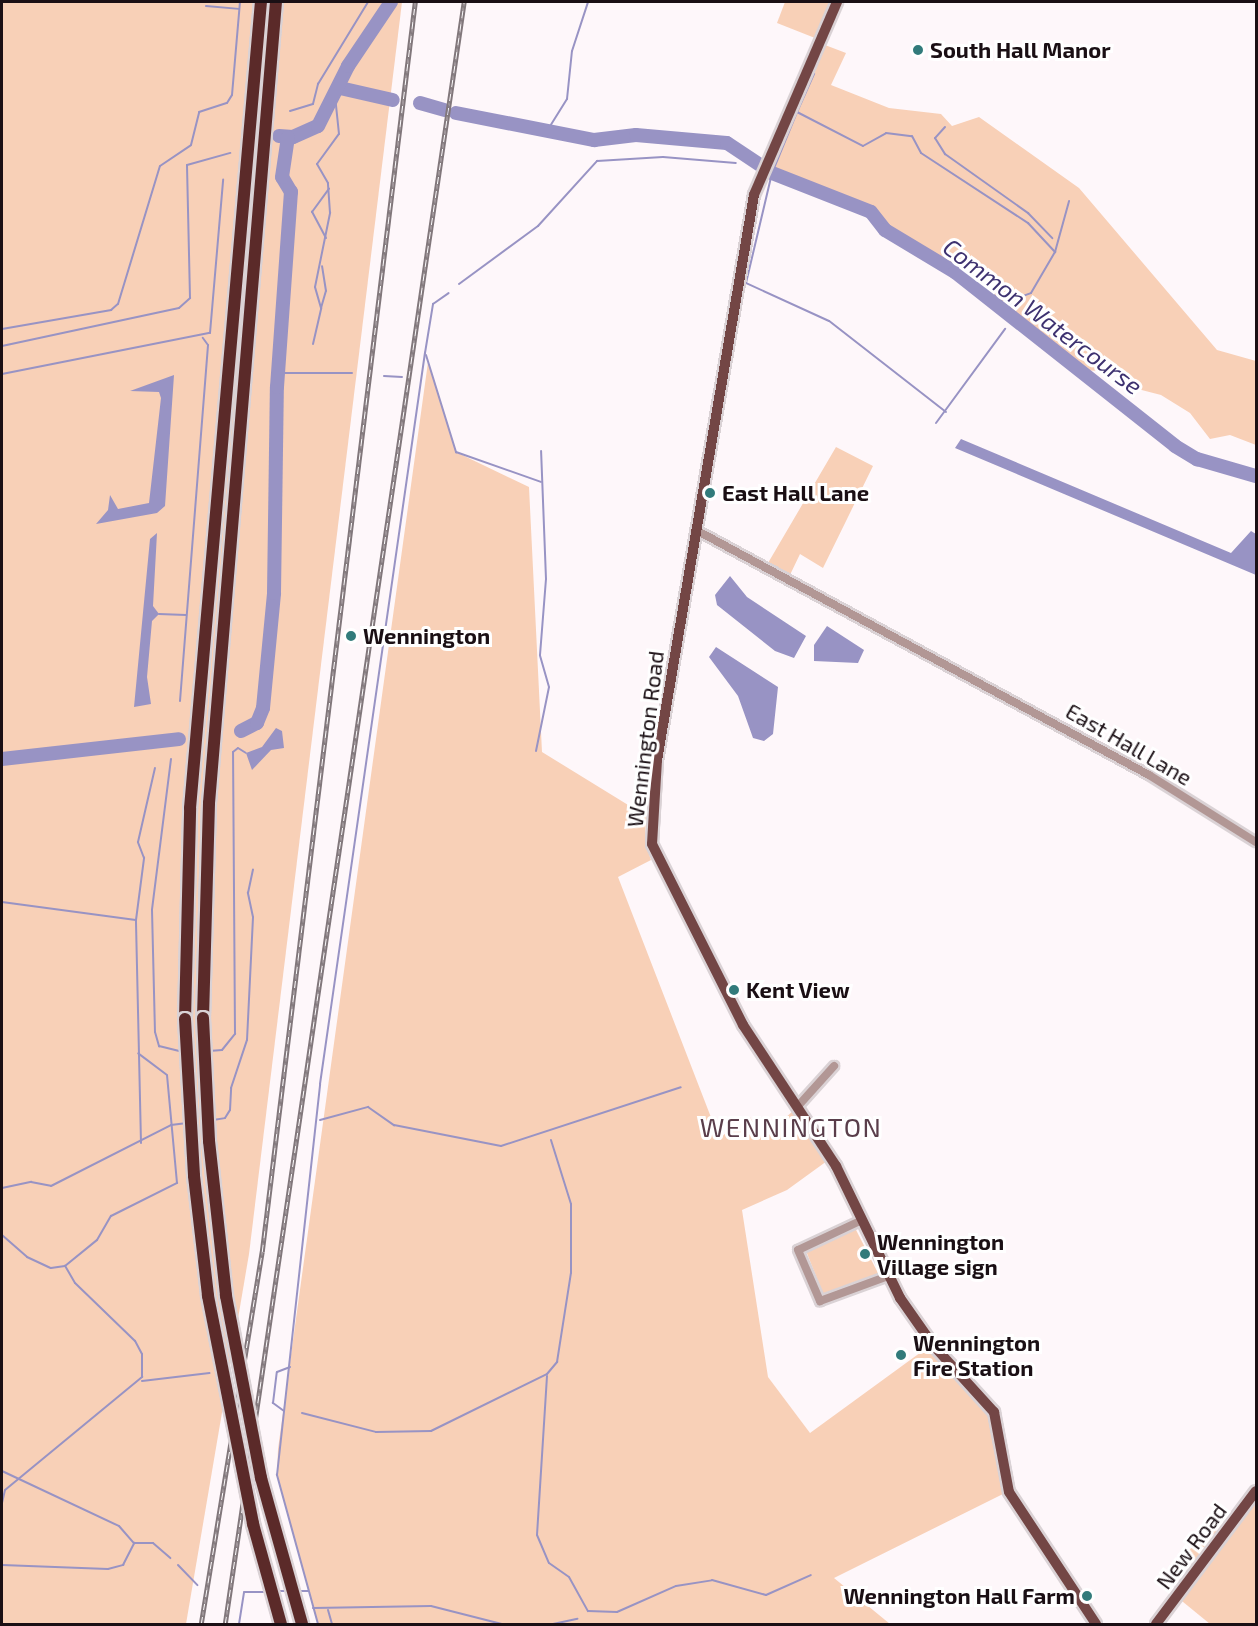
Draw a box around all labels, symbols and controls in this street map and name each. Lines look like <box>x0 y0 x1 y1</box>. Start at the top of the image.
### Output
place label: South Hall Manor <box>930 37 1111 63</box>
marker: South Hall Manor <box>911 43 925 57</box>
water label: Common Watercourse <box>938 232 1148 400</box>
place label: East Hall Lane <box>722 480 870 506</box>
marker: East Hall Lane <box>703 486 717 500</box>
place label: Wennington <box>363 623 490 649</box>
marker: Wennington <box>344 629 358 643</box>
street label: Wennington Road <box>621 649 669 829</box>
street label: East Hall Lane <box>1061 697 1197 791</box>
place label: Kent View <box>746 977 850 1003</box>
marker: Kent View <box>727 983 741 997</box>
district label: WENNINGTON <box>700 1111 882 1143</box>
place label: Wennington Village sign <box>877 1228 1004 1280</box>
marker: Wennington Village sign <box>858 1247 872 1261</box>
place label: Wennington Fire Station <box>913 1329 1040 1380</box>
marker: Wennington Fire Station <box>894 1348 908 1362</box>
street label: New Road <box>1150 1498 1232 1594</box>
place label: Wennington Hall Farm <box>843 1583 1075 1609</box>
marker: Wennington Hall Farm <box>1080 1589 1094 1603</box>

